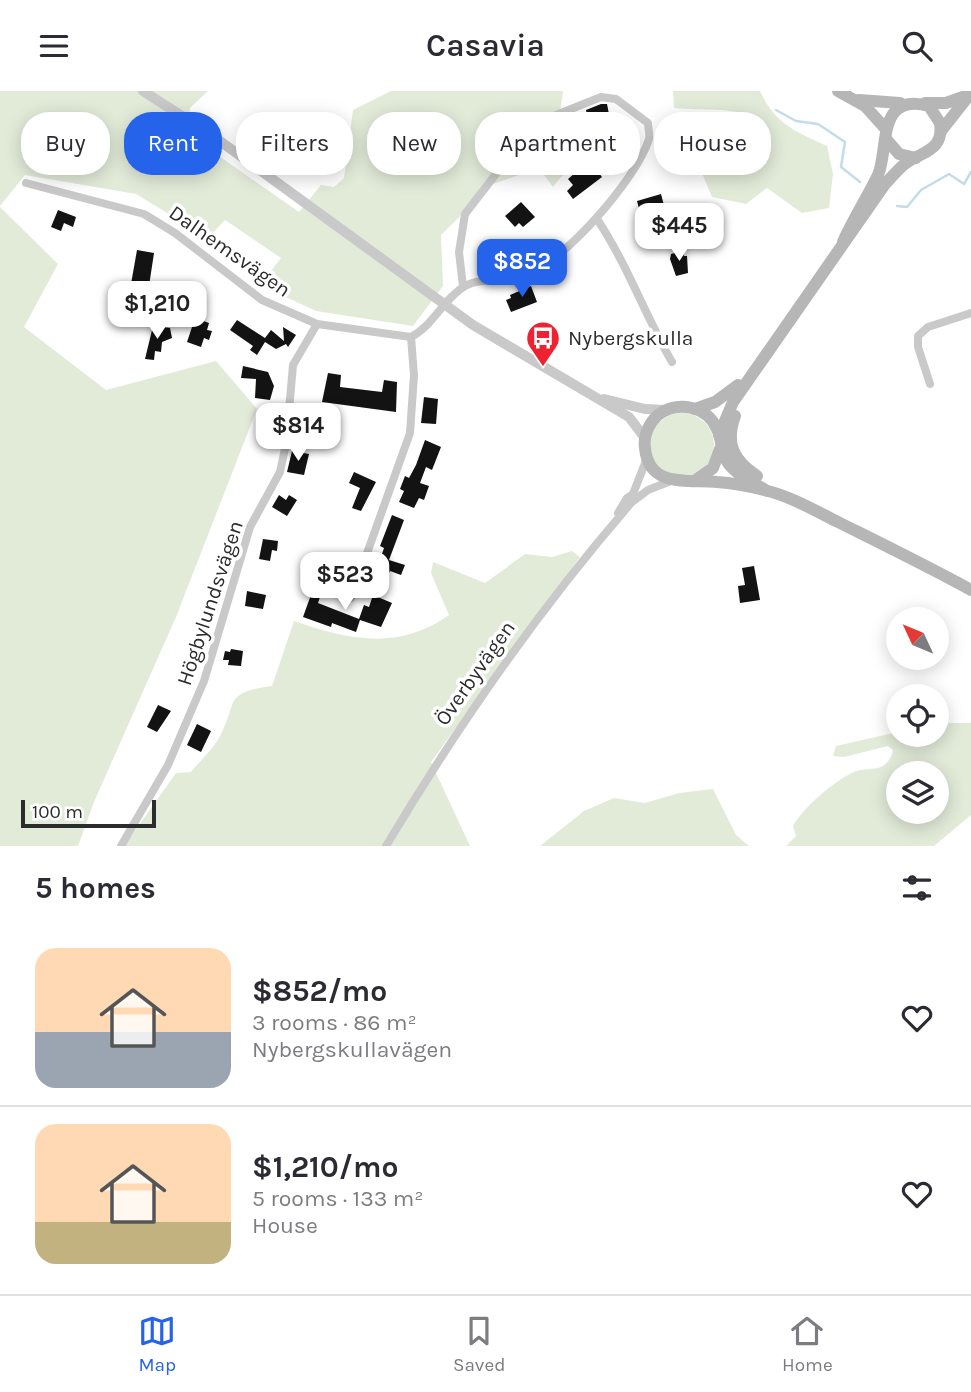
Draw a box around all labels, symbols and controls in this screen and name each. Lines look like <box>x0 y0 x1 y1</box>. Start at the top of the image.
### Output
icon: menu <box>35 27 73 65</box>
text: Casavia <box>426 27 545 64</box>
icon: search <box>898 27 936 65</box>
chip: Buy <box>21 112 110 175</box>
chip: Rent <box>124 112 222 175</box>
chip: Filters <box>236 112 353 175</box>
chip: New <box>367 112 461 175</box>
chip: Apartment <box>475 112 640 175</box>
chip: House <box>654 112 771 175</box>
street label: Dalhemsvägen <box>165 200 295 302</box>
pin: $445 <box>638 204 720 263</box>
text: $445 <box>651 212 707 239</box>
pin: $852 <box>481 239 563 299</box>
text: $852 <box>493 248 551 275</box>
pin: $1,210 <box>100 281 214 341</box>
text: $1,210 <box>124 290 190 317</box>
bus stop icon: Nybergskulla <box>524 319 562 368</box>
place label: Nybergskulla <box>568 326 693 350</box>
pin: $814 <box>257 403 339 463</box>
text: $814 <box>272 412 324 439</box>
street label: Högbylundsvägen <box>172 518 248 688</box>
pin: $523 <box>304 553 386 612</box>
text: $523 <box>316 561 374 588</box>
north arrow <box>886 607 948 670</box>
map controls <box>886 607 949 824</box>
street label: Överbyvägen <box>430 616 520 730</box>
button: locate <box>886 684 949 747</box>
button: layers <box>886 761 949 824</box>
scale bar <box>21 797 156 829</box>
text: 100 m <box>32 801 83 823</box>
icon: filters <box>898 869 936 907</box>
text: 5 homes <box>35 870 156 906</box>
text: $852/mo <box>252 973 387 1009</box>
icon: home <box>91 976 175 1060</box>
icon: heart <box>898 999 936 1037</box>
text: 3 rooms · 86 m² <box>252 1009 417 1036</box>
text: Nybergskullavägen <box>252 1036 452 1063</box>
text: $1,210/mo <box>252 1149 398 1185</box>
icon: home <box>91 1152 175 1236</box>
icon: heart <box>898 1175 936 1213</box>
text: 5 rooms · 133 m² <box>252 1185 424 1212</box>
text: House <box>252 1212 318 1239</box>
tab: Map <box>138 1312 176 1376</box>
tab: Saved <box>453 1312 505 1376</box>
tab: Home <box>782 1312 833 1376</box>

